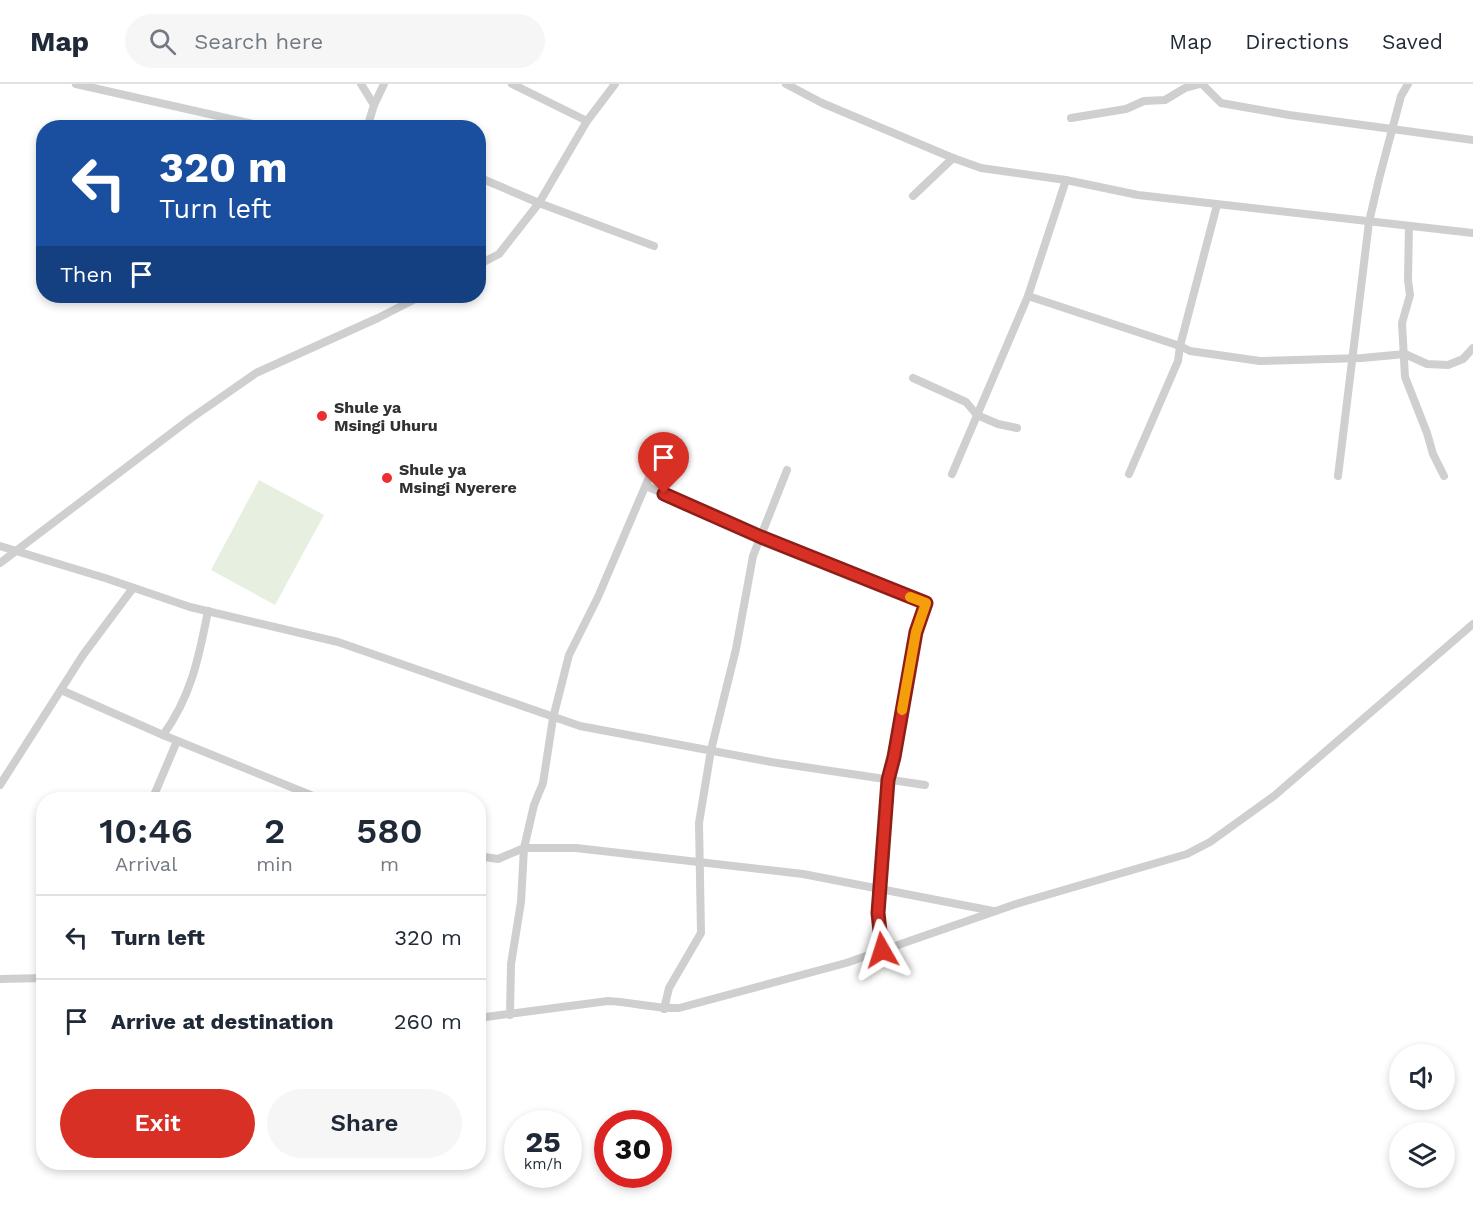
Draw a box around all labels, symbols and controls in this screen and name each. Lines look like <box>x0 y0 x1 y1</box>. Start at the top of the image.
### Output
search box <box>125 14 545 68</box>
text: Map <box>30 25 89 58</box>
icon: search <box>146 25 179 58</box>
text: Search here <box>194 29 323 54</box>
text: Map <box>1169 29 1212 54</box>
text: Directions <box>1245 29 1349 54</box>
text: Saved <box>1382 29 1443 54</box>
text: 320 m <box>159 143 288 192</box>
icon: left <box>60 144 138 222</box>
text: Turn left <box>159 193 271 225</box>
icon: arrive <box>125 258 158 291</box>
text: Then <box>60 262 113 287</box>
place label: Shule ya Msingi Uhuru <box>334 398 438 435</box>
marker: Shule ya Msingi Uhuru <box>315 409 329 423</box>
pin <box>638 432 689 494</box>
icon: arrive <box>647 441 680 474</box>
place label: Shule ya Msingi Nyerere <box>399 460 517 497</box>
marker: Shule ya Msingi Nyerere <box>380 471 394 485</box>
text: 10:46 <box>99 810 193 852</box>
text: 2 <box>264 810 285 852</box>
text: 580 <box>356 810 423 852</box>
text: Arrival <box>115 852 177 876</box>
text: min <box>256 852 293 876</box>
text: m <box>380 852 399 876</box>
position arrow <box>850 918 914 982</box>
icon: left <box>60 921 93 954</box>
text: Turn left <box>111 925 205 950</box>
text: 320 m <box>394 925 462 950</box>
icon: arrive <box>60 1005 93 1038</box>
text: Arrive at destination <box>111 1009 334 1034</box>
text: 260 m <box>394 1009 462 1034</box>
map controls <box>1389 1044 1455 1188</box>
button: sound <box>1389 1044 1455 1110</box>
button: Exit <box>60 1089 255 1158</box>
button: Share <box>267 1089 462 1158</box>
speed limit sign: 30 <box>594 1110 672 1188</box>
button: layers <box>1389 1122 1455 1188</box>
text: 25 <box>525 1124 561 1159</box>
text: km/h <box>524 1155 562 1173</box>

